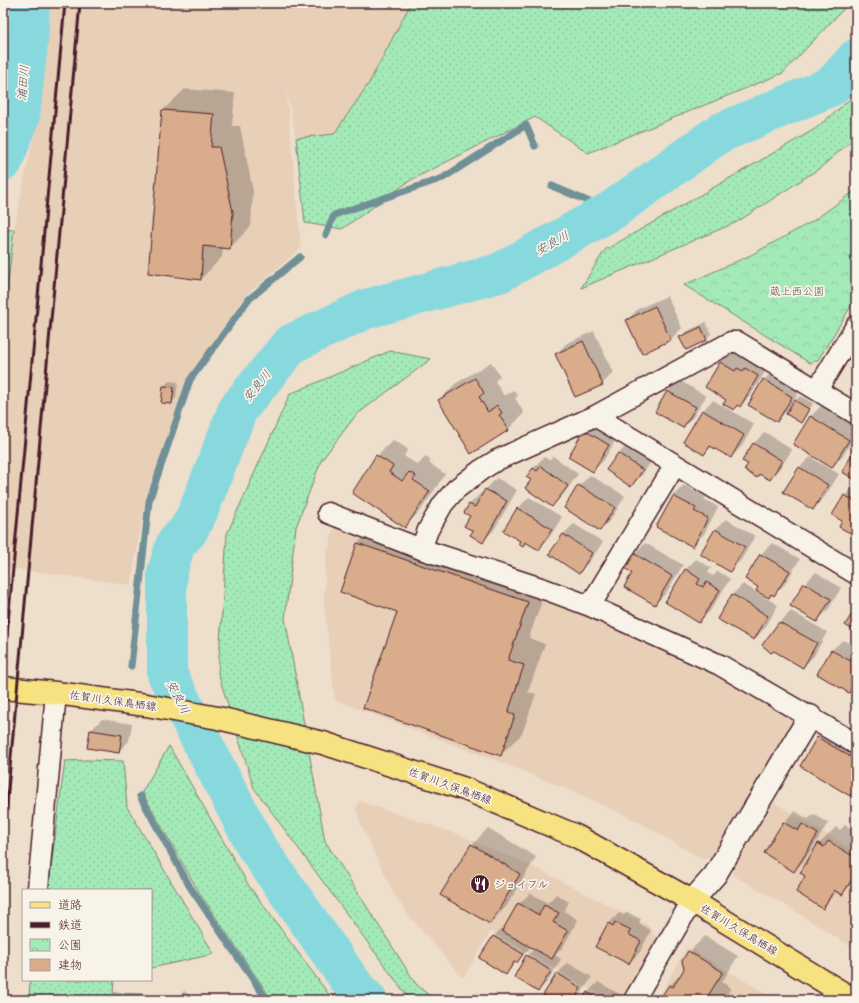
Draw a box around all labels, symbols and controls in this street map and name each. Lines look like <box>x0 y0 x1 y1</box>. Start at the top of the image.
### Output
water label: 浦田川 <box>14 64 32 102</box>
water label: 安良川 <box>533 228 571 258</box>
park label: 蔵上西公園 <box>770 285 825 298</box>
water label: 安良川 <box>240 368 274 404</box>
water label: 安良川 <box>164 678 192 716</box>
street label: 佐賀川久保鳥栖線 <box>69 688 157 714</box>
street label: 佐賀川久保鳥栖線 <box>406 765 494 807</box>
restaurant icon: ジョイフル <box>469 873 491 895</box>
place label: ジョイフル <box>494 878 549 891</box>
legend <box>22 889 152 981</box>
text: 道路 <box>58 898 82 912</box>
street label: 佐賀川久保鳥栖線 <box>698 902 780 958</box>
text: 鉄道 <box>58 918 82 932</box>
text: 公園 <box>58 938 82 952</box>
text: 建物 <box>58 958 82 972</box>

